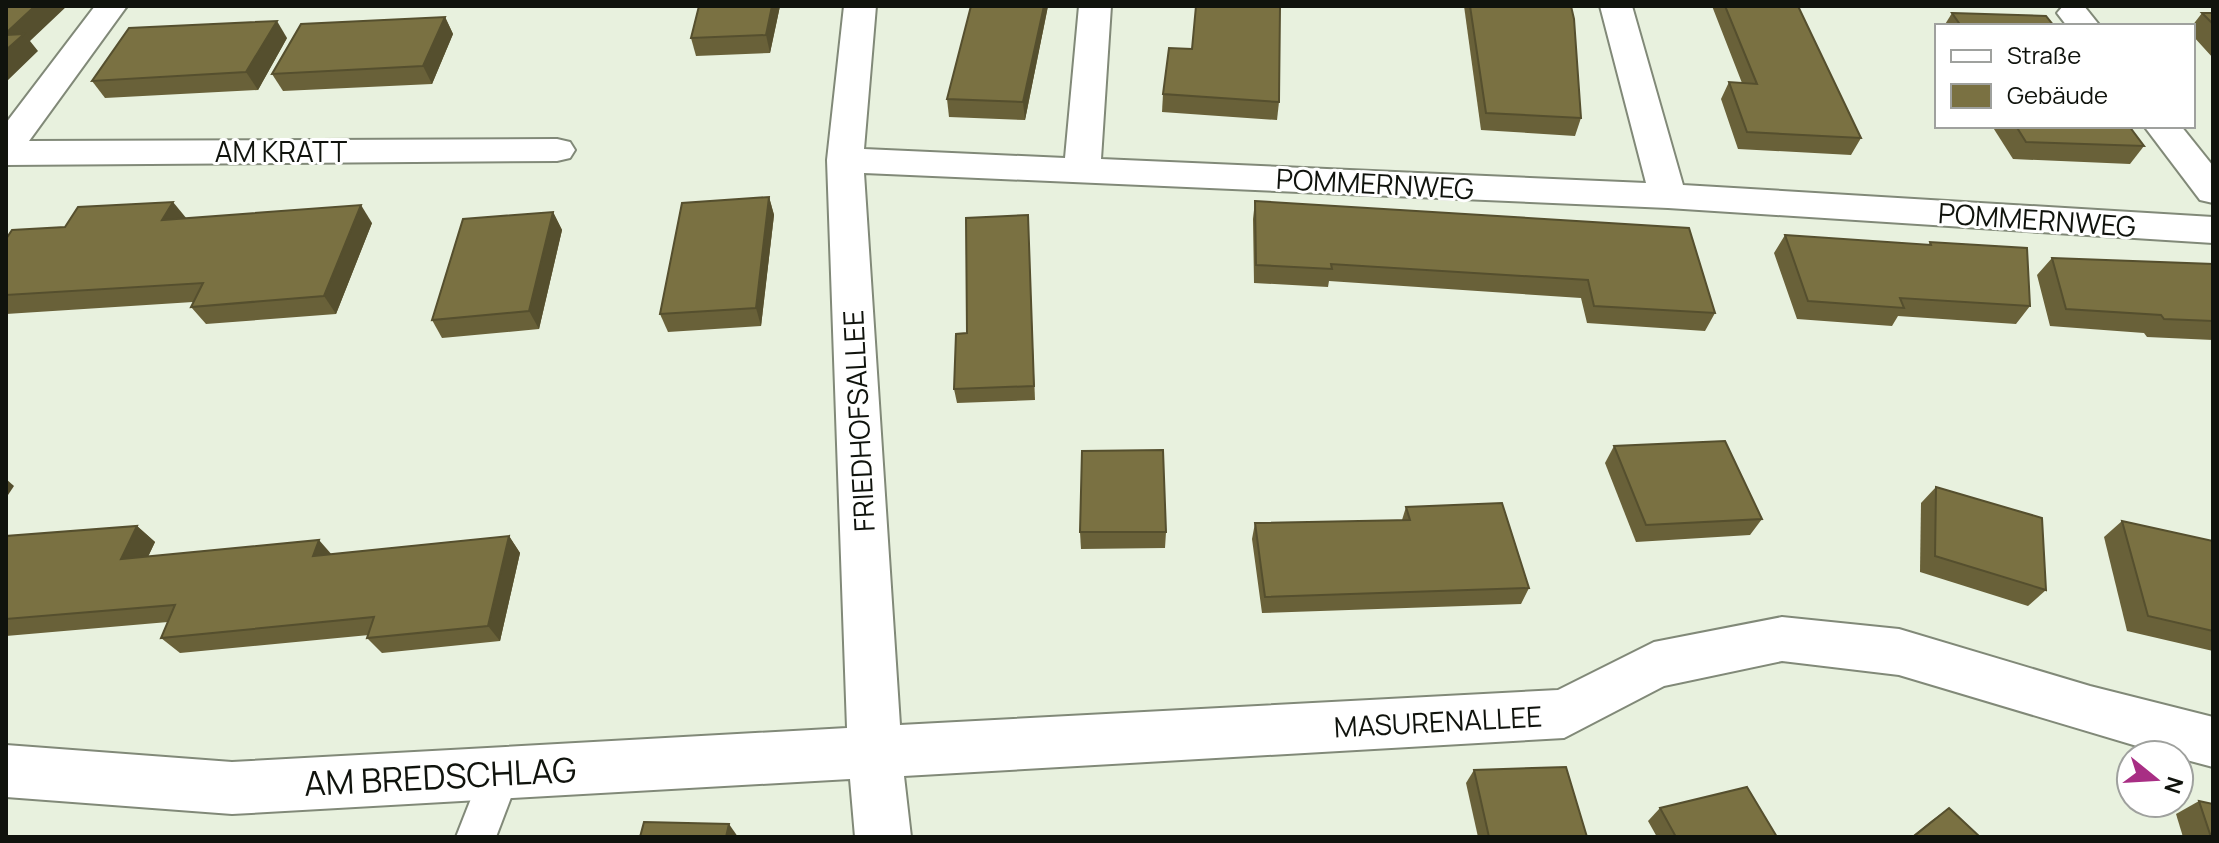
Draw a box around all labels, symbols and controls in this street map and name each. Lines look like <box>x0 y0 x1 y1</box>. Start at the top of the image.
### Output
legend <box>1935 24 2195 128</box>
text: Straße <box>2007 38 2081 71</box>
text: Gebäude <box>2007 78 2108 111</box>
street label: AM KRATT <box>215 132 347 170</box>
street label: POMMERNWEG <box>1275 159 1475 207</box>
street label: POMMERNWEG <box>1937 193 2137 245</box>
street label: FRIEDHOFSALLEE <box>833 309 883 533</box>
street label: MASURENALLEE <box>1333 697 1543 745</box>
north arrow <box>2115 739 2195 819</box>
street label: AM BREDSCHLAG <box>303 746 577 806</box>
text: N <box>2157 773 2191 797</box>

